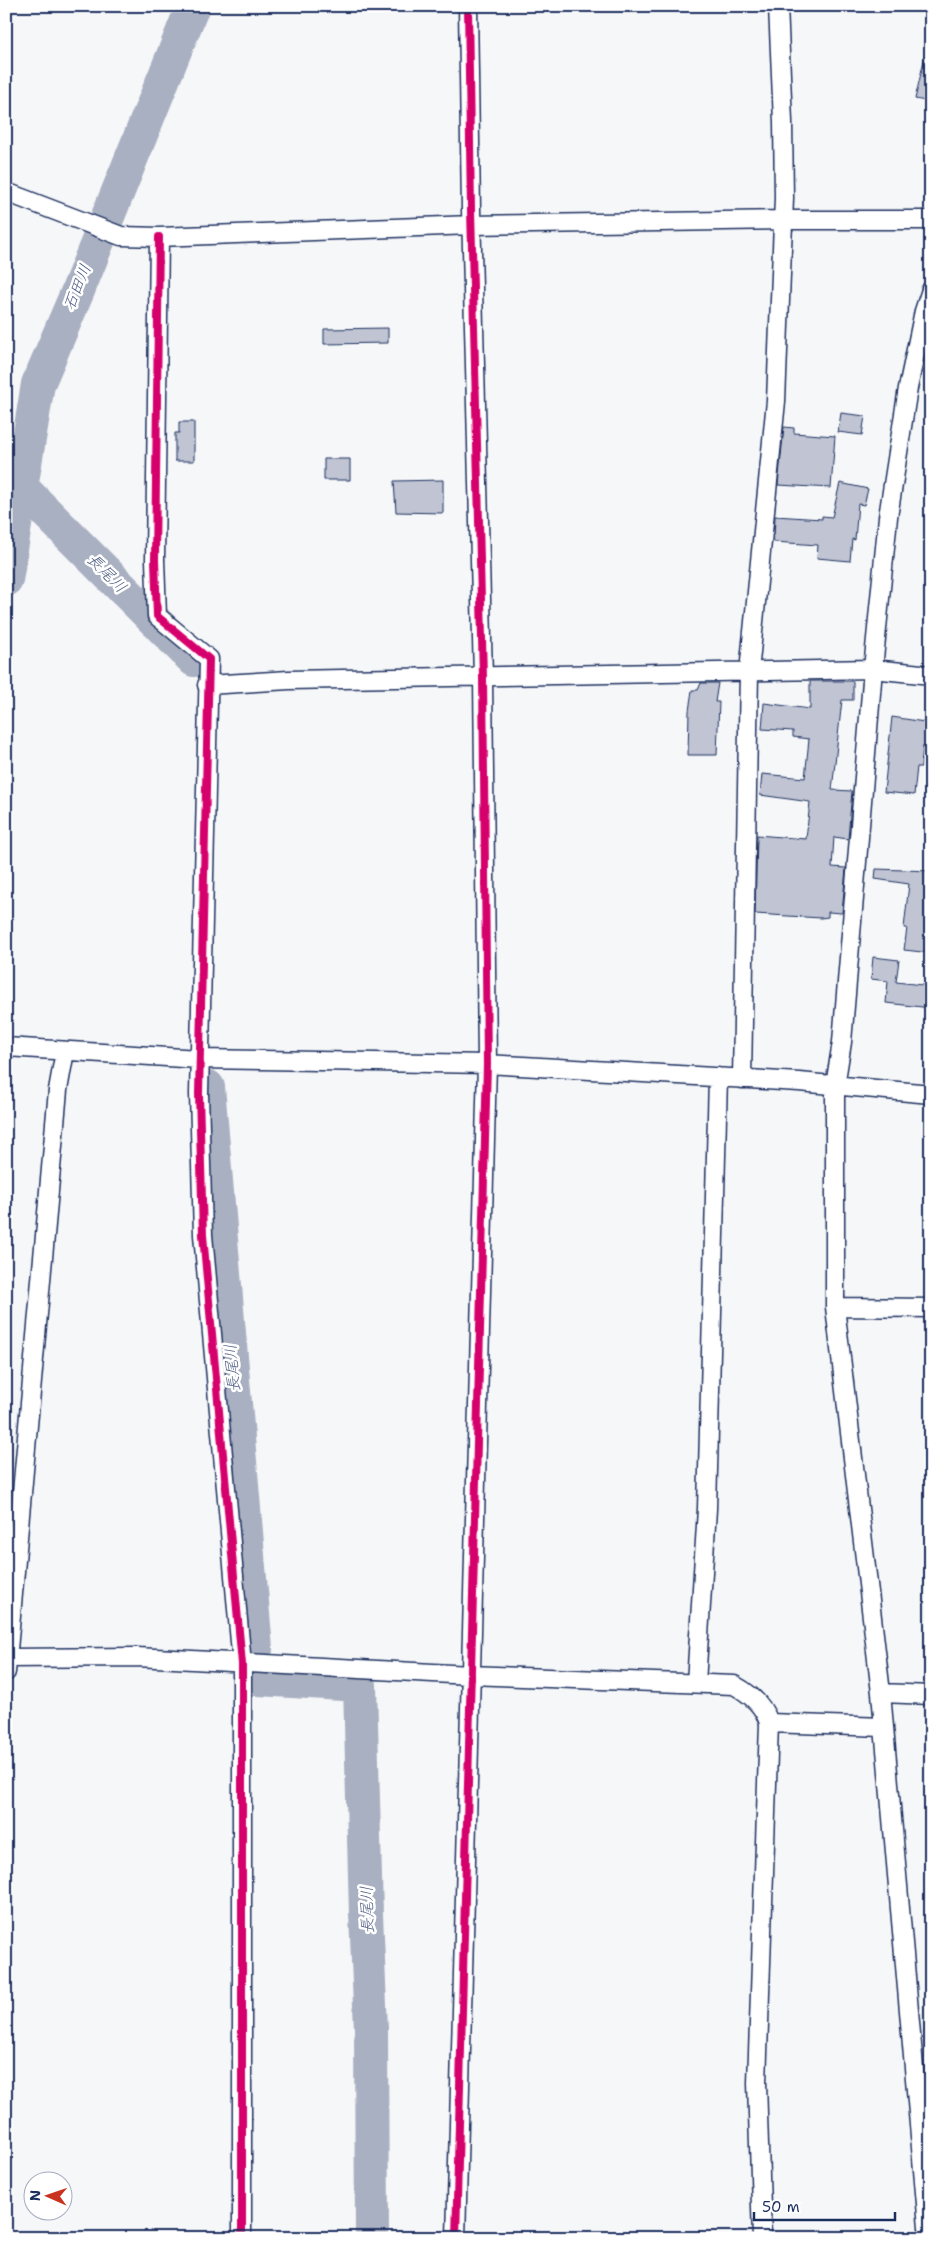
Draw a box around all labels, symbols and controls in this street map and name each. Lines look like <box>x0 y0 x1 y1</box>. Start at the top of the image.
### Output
water label: 石田川 <box>58 261 96 313</box>
water label: 長尾川 <box>83 549 131 597</box>
water label: 長尾川 <box>219 1343 245 1393</box>
water label: 長尾川 <box>356 1886 378 1934</box>
north arrow <box>22 2172 72 2222</box>
scale bar <box>754 2189 896 2221</box>
text: N <box>26 2190 44 2201</box>
text: 50 m <box>762 2197 800 2217</box>

